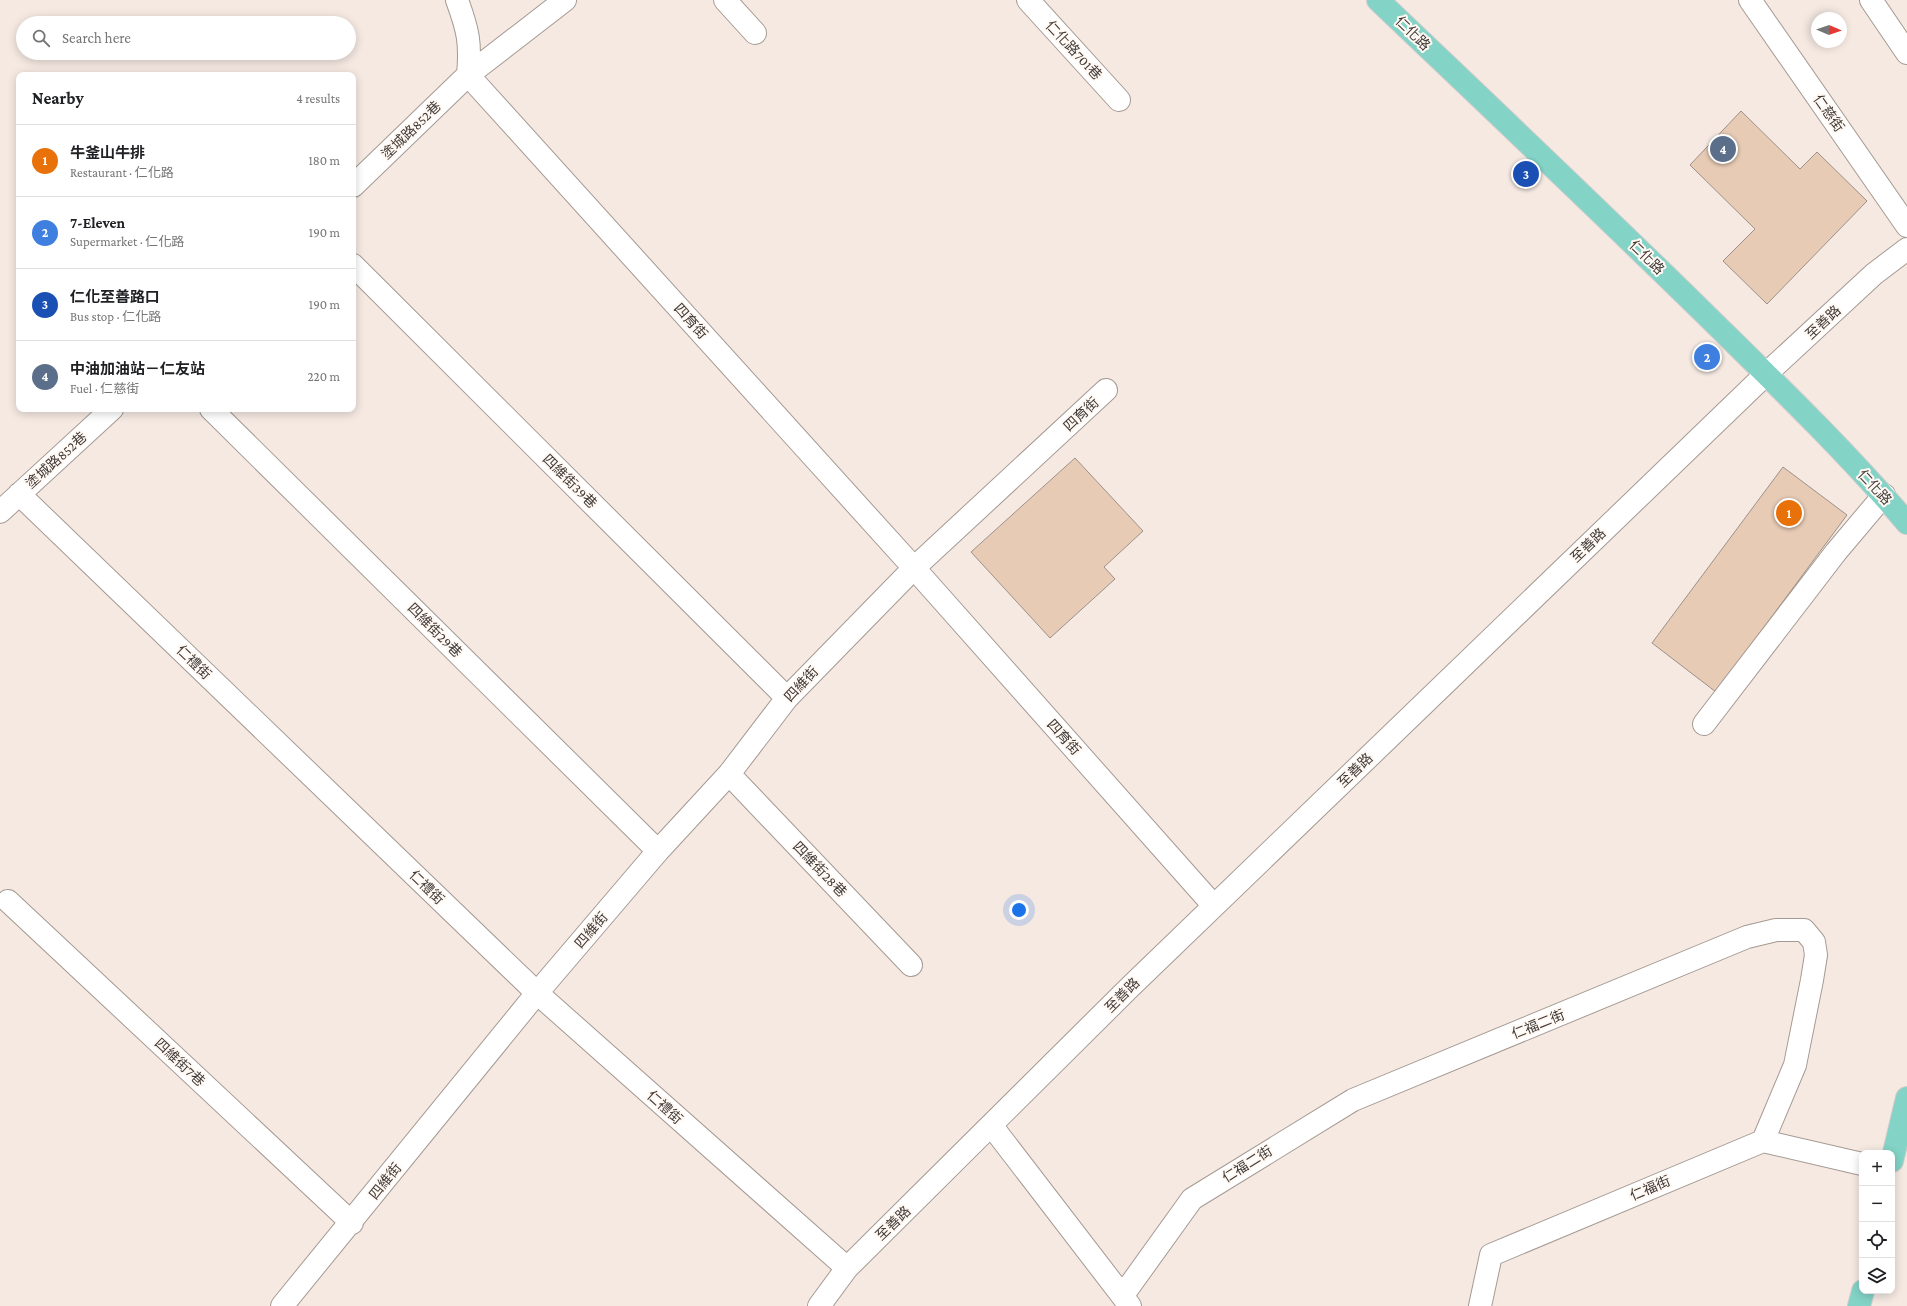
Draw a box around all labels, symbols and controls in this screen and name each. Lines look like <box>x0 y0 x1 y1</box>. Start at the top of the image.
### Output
north arrow <box>1811 12 1847 48</box>
street label: 仁化路 <box>1392 13 1434 53</box>
search box <box>16 16 356 60</box>
street label: 仁化路701巷 <box>1043 17 1105 83</box>
icon: search <box>30 27 52 49</box>
text: Search here <box>62 30 131 46</box>
text: Nearby <box>32 89 84 108</box>
text: 4 results <box>296 91 340 106</box>
street label: 仁慈街 <box>1810 91 1848 135</box>
street label: 塗城路852巷 <box>378 98 444 162</box>
pin: 4 <box>1710 134 1736 164</box>
text: 牛釜山牛排 <box>70 145 145 161</box>
text: 1 <box>43 153 47 168</box>
text: 180 m <box>308 153 340 168</box>
pin: 3 <box>1513 159 1539 189</box>
text: Restaurant · 仁化路 <box>70 165 174 180</box>
text: 7-Eleven <box>70 215 125 231</box>
text: 2 <box>42 225 48 240</box>
text: 190 m <box>309 225 340 240</box>
text: Supermarket · 仁化路 <box>70 234 184 249</box>
street label: 仁化路 <box>1626 237 1668 277</box>
text: 仁化至善路口 <box>70 289 160 305</box>
text: 3 <box>42 297 48 312</box>
text: 190 m <box>309 297 340 312</box>
street label: 四育街 <box>671 300 711 342</box>
street label: 至善路 <box>1802 302 1844 342</box>
text: Bus stop · 仁化路 <box>70 309 161 324</box>
pin: 2 <box>1694 342 1720 372</box>
text: 中油加油站－仁友站 <box>70 361 205 377</box>
text: 4 <box>41 369 49 384</box>
text: 220 m <box>307 369 340 384</box>
text: Fuel · 仁慈街 <box>70 381 139 396</box>
street label: 四育街 <box>1060 394 1102 434</box>
street label: 塗城路852巷 <box>22 429 90 491</box>
street label: 四維街39巷 <box>540 451 600 511</box>
street label: 仁化路 <box>1855 466 1895 508</box>
pin: 1 <box>1776 498 1802 528</box>
street label: 至善路 <box>1567 525 1609 565</box>
street label: 四維街29巷 <box>405 600 465 660</box>
street label: 仁禮街 <box>173 642 215 682</box>
street label: 四維街 <box>781 663 821 705</box>
street label: 四育街 <box>1044 716 1084 758</box>
street label: 至善路 <box>1334 750 1376 790</box>
street label: 四維街28巷 <box>790 838 850 900</box>
street label: 仁禮街 <box>406 867 448 907</box>
your location <box>1009 900 1029 920</box>
street label: 四維街 <box>571 909 611 951</box>
street label: 至善路 <box>1101 974 1143 1016</box>
street label: 仁福二街 <box>1509 1006 1567 1042</box>
street label: 四維街7巷 <box>152 1035 208 1089</box>
street label: 仁禮街 <box>644 1087 686 1127</box>
street label: 仁福二街 <box>1219 1142 1275 1186</box>
map controls <box>1859 1150 1895 1294</box>
button: + <box>1859 1150 1895 1186</box>
street label: 四維街 <box>366 1160 404 1202</box>
street label: 仁福街 <box>1628 1172 1672 1204</box>
button: − <box>1859 1186 1895 1222</box>
street label: 至善路 <box>872 1203 914 1243</box>
button: locate <box>1859 1222 1895 1258</box>
button: layers <box>1859 1258 1895 1294</box>

